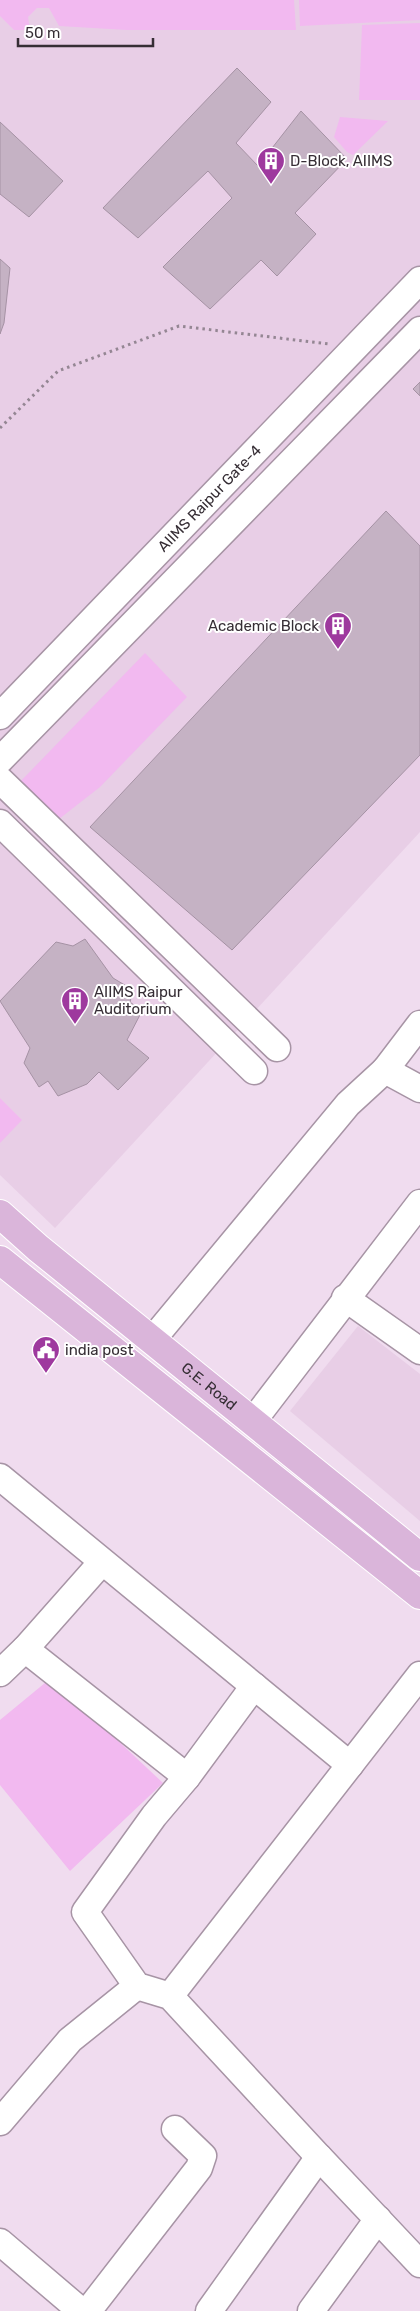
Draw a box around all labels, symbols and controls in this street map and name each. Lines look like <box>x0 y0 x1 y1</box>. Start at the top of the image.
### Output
scale bar <box>18 15 152 47</box>
text: 50 m <box>25 24 60 42</box>
building icon: D-Block, AIIMS <box>256 146 286 185</box>
place label: D-Block, AIIMS <box>290 152 392 170</box>
street label: AIIMS Raipur Gate-4 <box>154 441 265 556</box>
building icon: Academic Block <box>323 611 353 650</box>
place label: Academic Block <box>208 617 319 635</box>
place label: AIIMS Raipur Auditorium <box>94 983 183 1018</box>
building icon: AIIMS Raipur Auditorium <box>60 986 90 1025</box>
public building icon: india post <box>31 1335 61 1374</box>
place label: india post <box>65 1341 133 1359</box>
street label: G.E. Road <box>178 1359 240 1414</box>

